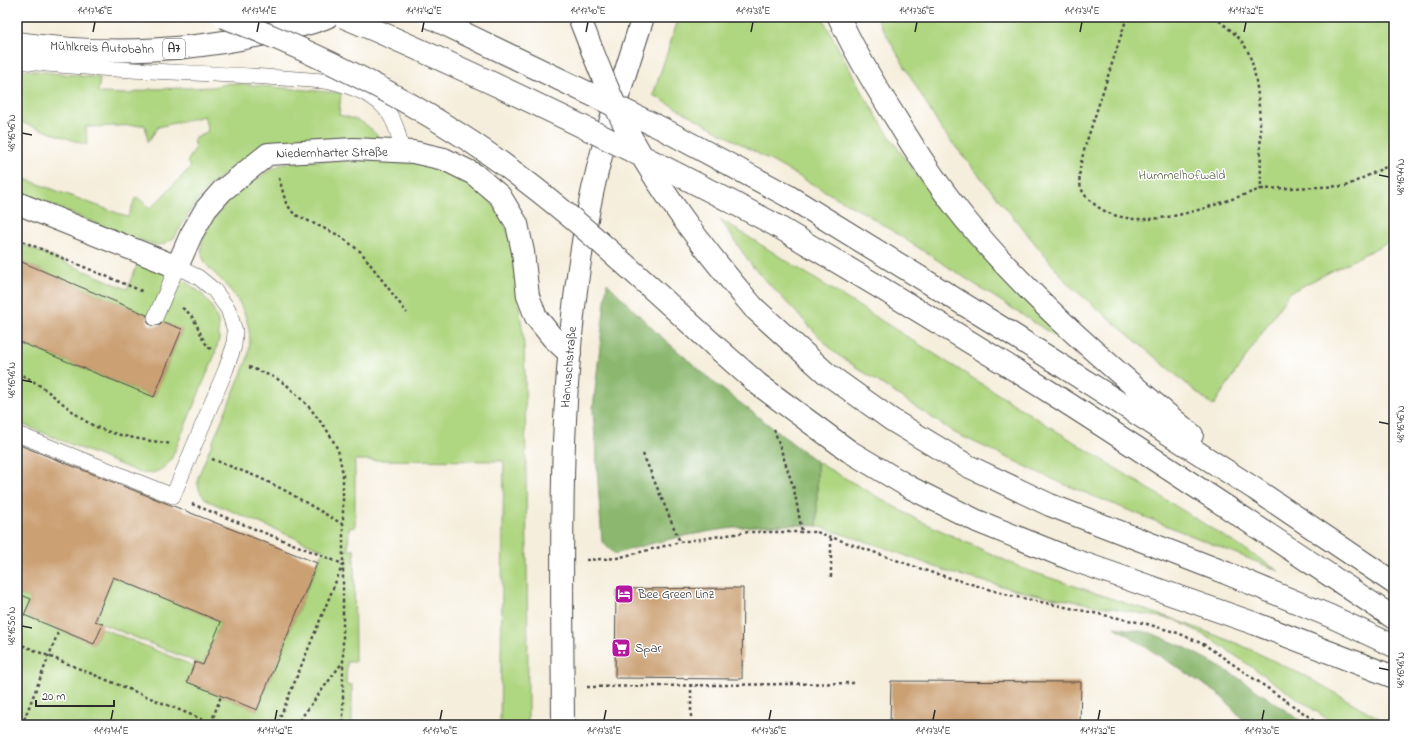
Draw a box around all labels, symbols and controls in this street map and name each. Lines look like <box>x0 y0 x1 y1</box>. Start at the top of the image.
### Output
text: 14°17'46"E <box>77 4 113 19</box>
text: 14°17'44"E <box>242 4 276 19</box>
text: 14°17'42"E <box>406 4 442 19</box>
text: 14°17'40"E <box>570 4 606 19</box>
text: 14°17'38"E <box>736 4 770 19</box>
text: 14°17'36"E <box>899 4 935 19</box>
text: 14°17'34"E <box>1065 4 1099 19</box>
text: 14°17'32"E <box>1228 4 1264 19</box>
street label: Mühlkreis Autobahn <box>50 37 154 59</box>
road number: A7 <box>163 39 185 59</box>
text: 48°16'46"N <box>5 114 20 151</box>
street label: Niedernharter Straße <box>276 143 388 163</box>
text: 48°16'44"N <box>1394 158 1409 195</box>
park label: Hummelhofwald <box>1138 166 1226 185</box>
street label: Hanuschstraße <box>556 325 582 408</box>
text: 48°16'48"N <box>5 362 20 398</box>
text: 48°16'46"N <box>1394 405 1409 442</box>
hotel icon: Bee Green Linz <box>613 583 635 605</box>
place label: Bee Green Linz <box>637 585 715 604</box>
text: 48°16'50"N <box>5 607 20 645</box>
supermarket icon: Spar <box>610 637 632 659</box>
place label: Spar <box>635 639 662 658</box>
text: 48°16'48"N <box>1394 652 1409 688</box>
scale bar <box>36 682 114 708</box>
text: 20 m <box>42 688 65 706</box>
text: 14°17'44"E <box>94 724 128 739</box>
text: 14°17'42"E <box>257 724 293 739</box>
text: 14°17'40"E <box>422 724 458 739</box>
text: 14°17'38"E <box>587 724 621 739</box>
text: 14°17'36"E <box>751 724 787 739</box>
text: 14°17'34"E <box>916 724 950 739</box>
text: 14°17'32"E <box>1080 724 1116 739</box>
text: 14°17'30"E <box>1244 724 1280 739</box>

